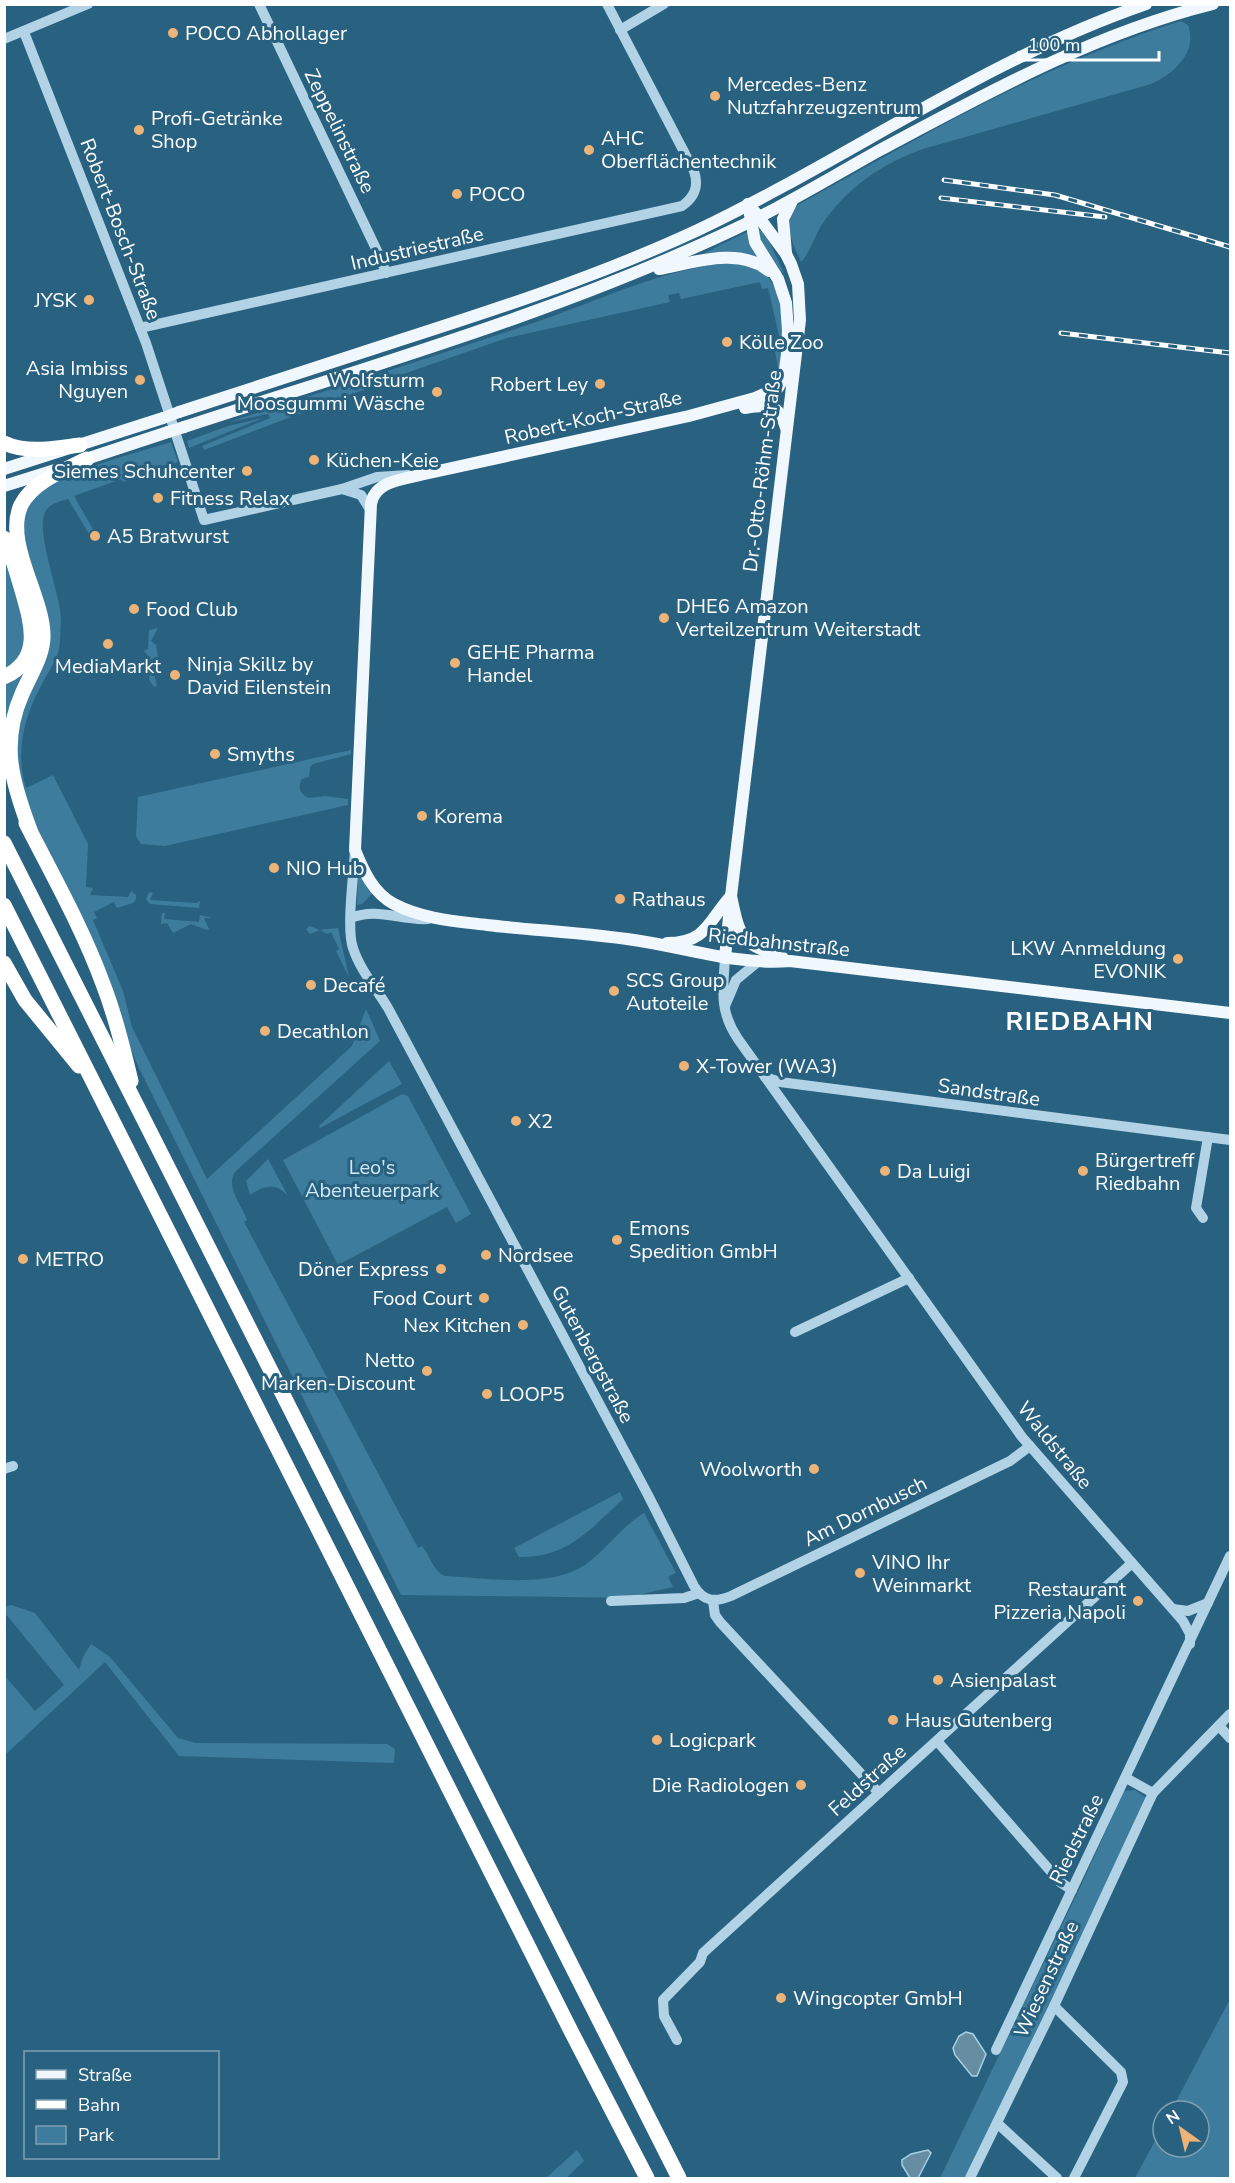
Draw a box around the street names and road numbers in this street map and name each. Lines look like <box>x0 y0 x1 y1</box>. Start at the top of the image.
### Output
street label: Zeppelinstraße <box>298 65 381 198</box>
street label: Robert-Bosch-Straße <box>73 135 168 324</box>
street label: Industriestraße <box>348 220 486 277</box>
street label: Dr.-Otto-Röhm-Straße <box>737 369 788 574</box>
street label: Robert-Koch-Straße <box>502 384 685 451</box>
street label: Riedbahnstraße <box>707 922 851 963</box>
street label: Sandstraße <box>936 1072 1042 1113</box>
street label: Gutenbergstraße <box>545 1280 640 1428</box>
street label: Waldstraße <box>1011 1396 1098 1495</box>
street label: Am Dornbusch <box>799 1470 932 1553</box>
street label: Feldstraße <box>823 1738 912 1822</box>
street label: Riedstraße <box>1043 1790 1110 1889</box>
street label: Wiesenstraße <box>1008 1916 1085 2042</box>

